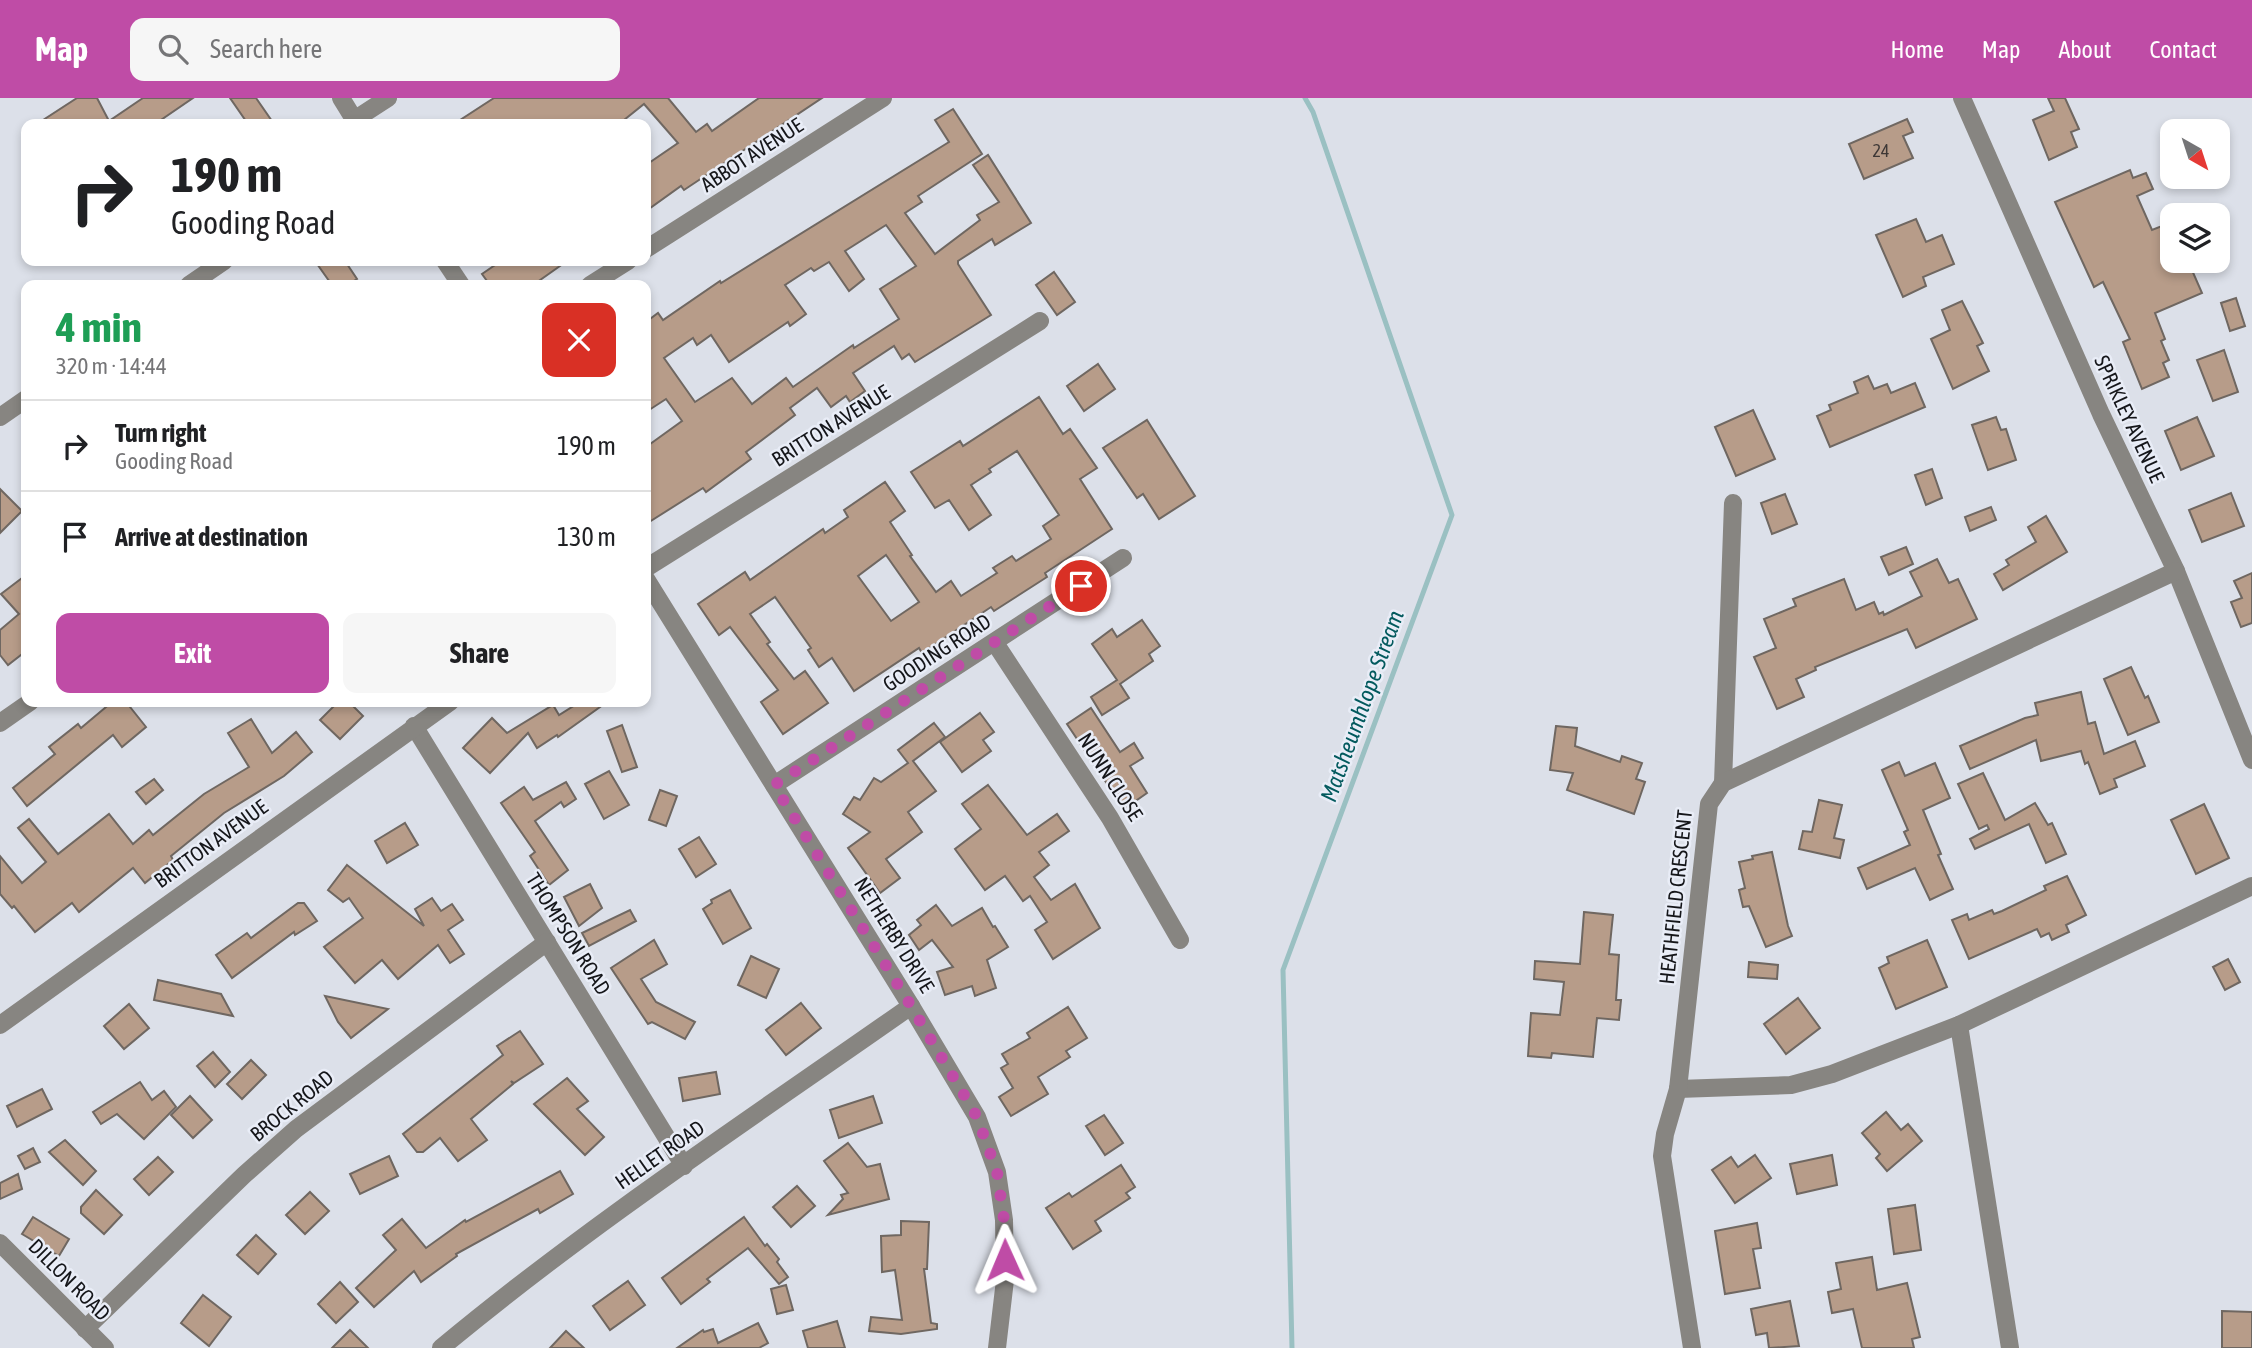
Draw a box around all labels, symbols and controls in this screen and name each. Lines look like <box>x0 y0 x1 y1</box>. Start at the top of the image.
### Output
search box <box>130 18 620 81</box>
text: Map <box>35 30 88 68</box>
icon: search <box>154 30 192 68</box>
text: Search here <box>210 34 322 64</box>
text: Home <box>1890 36 1944 63</box>
text: Map <box>1982 36 2020 63</box>
text: About <box>2058 36 2111 63</box>
text: Contact <box>2149 36 2217 63</box>
street label: ABBOT AVENUE <box>696 112 807 196</box>
north arrow <box>2160 119 2230 189</box>
map controls <box>2160 119 2230 273</box>
house number: 24 <box>1873 140 1889 161</box>
text: 190 m <box>171 146 282 202</box>
icon: right <box>56 147 147 238</box>
button: layers <box>2160 203 2230 273</box>
text: Gooding Road <box>171 204 335 241</box>
text: 4 min <box>56 303 142 351</box>
button: close <box>542 303 616 377</box>
street label: SPRIKLEY AVENUE <box>2090 351 2170 486</box>
text: 320 m · 14:44 <box>56 353 167 379</box>
street label: BRITTON AVENUE <box>767 379 894 471</box>
text: Turn right <box>115 418 206 448</box>
icon: right <box>56 427 94 465</box>
text: 190 m <box>557 431 616 461</box>
text: Gooding Road <box>115 448 233 474</box>
icon: arrive <box>56 518 94 556</box>
text: Arrive at destination <box>115 522 308 552</box>
text: 130 m <box>557 522 616 552</box>
pin <box>1051 556 1111 616</box>
icon: arrive <box>1062 567 1100 605</box>
water label: Matsheumhlope Stream <box>1315 607 1409 805</box>
street label: GOODING ROAD <box>878 608 995 696</box>
button: Exit <box>56 613 329 693</box>
button: Share <box>343 613 616 693</box>
street label: NUNN CLOSE <box>1074 728 1148 825</box>
street label: BRITTON AVENUE <box>149 794 272 892</box>
street label: HEATHFIELD CRESCENT <box>1654 808 1696 985</box>
street label: THOMPSON ROAD <box>522 868 616 999</box>
street label: NETHERBY DRIVE <box>850 872 940 997</box>
street label: BROCK ROAD <box>245 1065 338 1146</box>
street label: HELLET ROAD <box>610 1115 709 1194</box>
position arrow <box>968 1223 1042 1297</box>
street label: DILLON ROAD <box>24 1234 115 1325</box>

